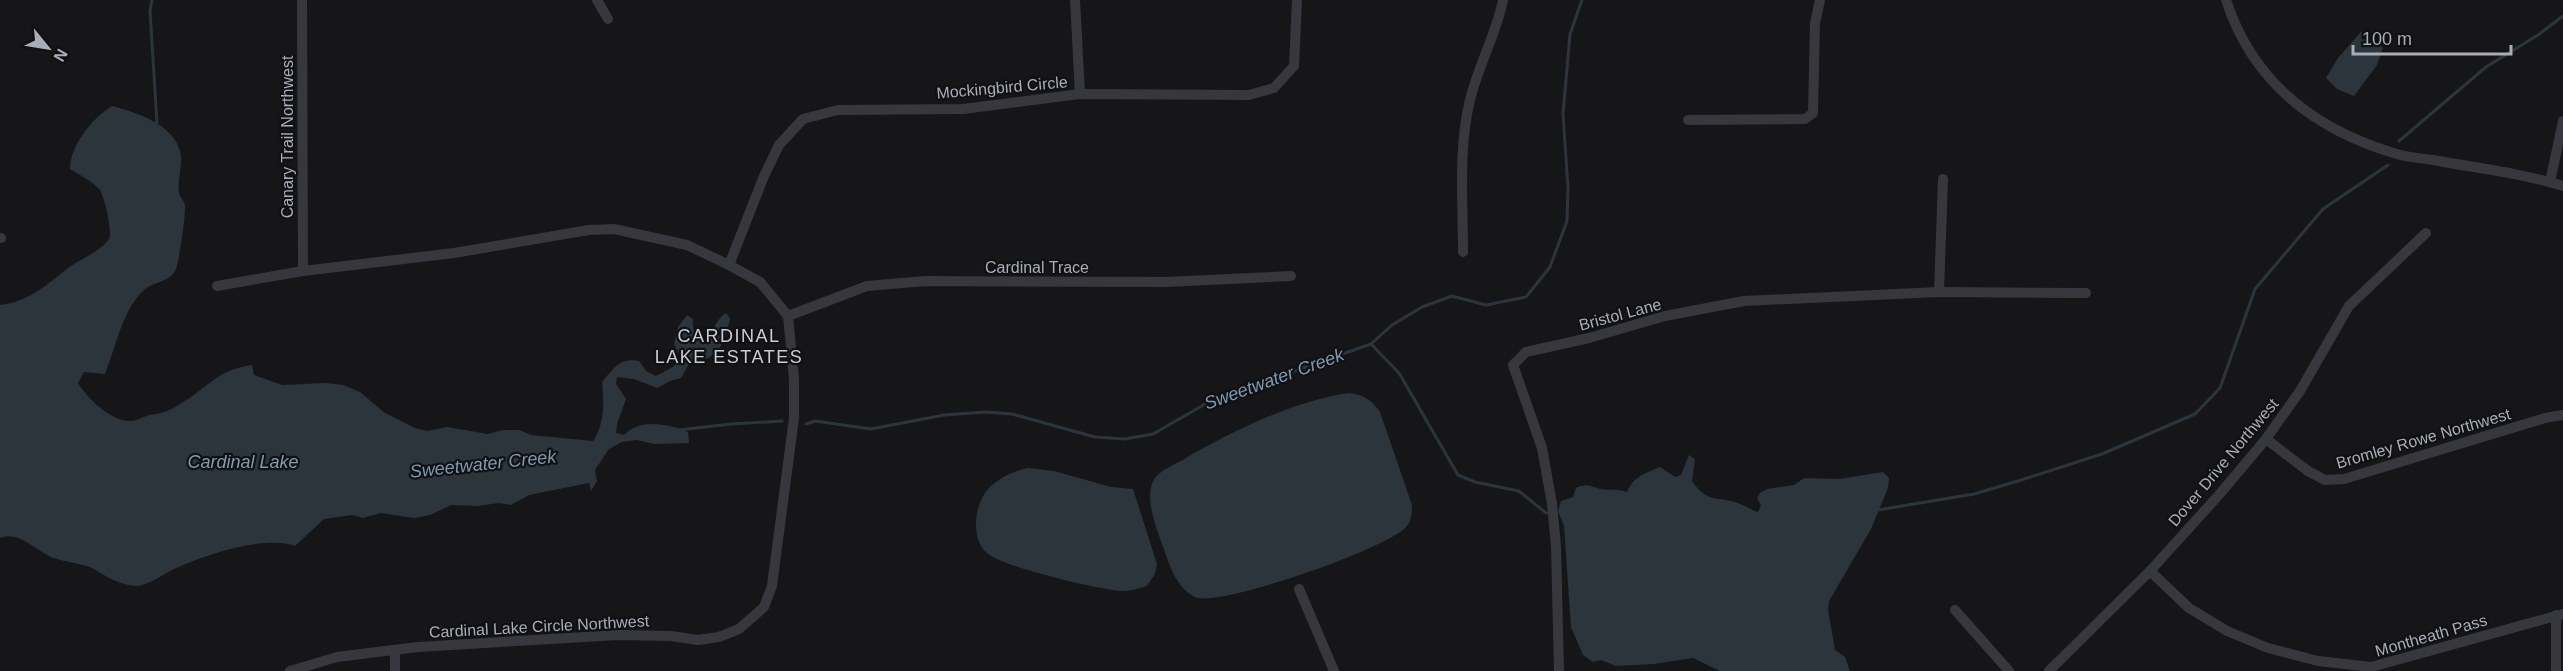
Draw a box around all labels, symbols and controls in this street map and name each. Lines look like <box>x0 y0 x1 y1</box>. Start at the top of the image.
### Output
north arrow <box>18 18 78 78</box>
scale bar <box>2353 18 2510 56</box>
text: 100 m <box>2362 29 2412 49</box>
text: N <box>50 46 71 65</box>
street label: Canary Trail Northwest <box>279 55 296 218</box>
street label: Mockingbird Circle <box>936 73 1068 102</box>
street label: Cardinal Trace <box>985 259 1089 276</box>
street label: Bristol Lane <box>1577 295 1663 334</box>
district label: CARDINAL LAKE ESTATES <box>655 326 803 367</box>
water label: Sweetwater Creek <box>1201 344 1347 414</box>
street label: Dover Drive Northwest <box>2165 395 2282 529</box>
street label: Bromley Rowe Northwest <box>2334 405 2513 472</box>
water label: Sweetwater Creek <box>409 446 558 482</box>
water label: Cardinal Lake <box>187 452 299 472</box>
street label: Montheath Pass <box>2373 611 2489 660</box>
street label: Cardinal Lake Circle Northwest <box>428 612 650 641</box>

